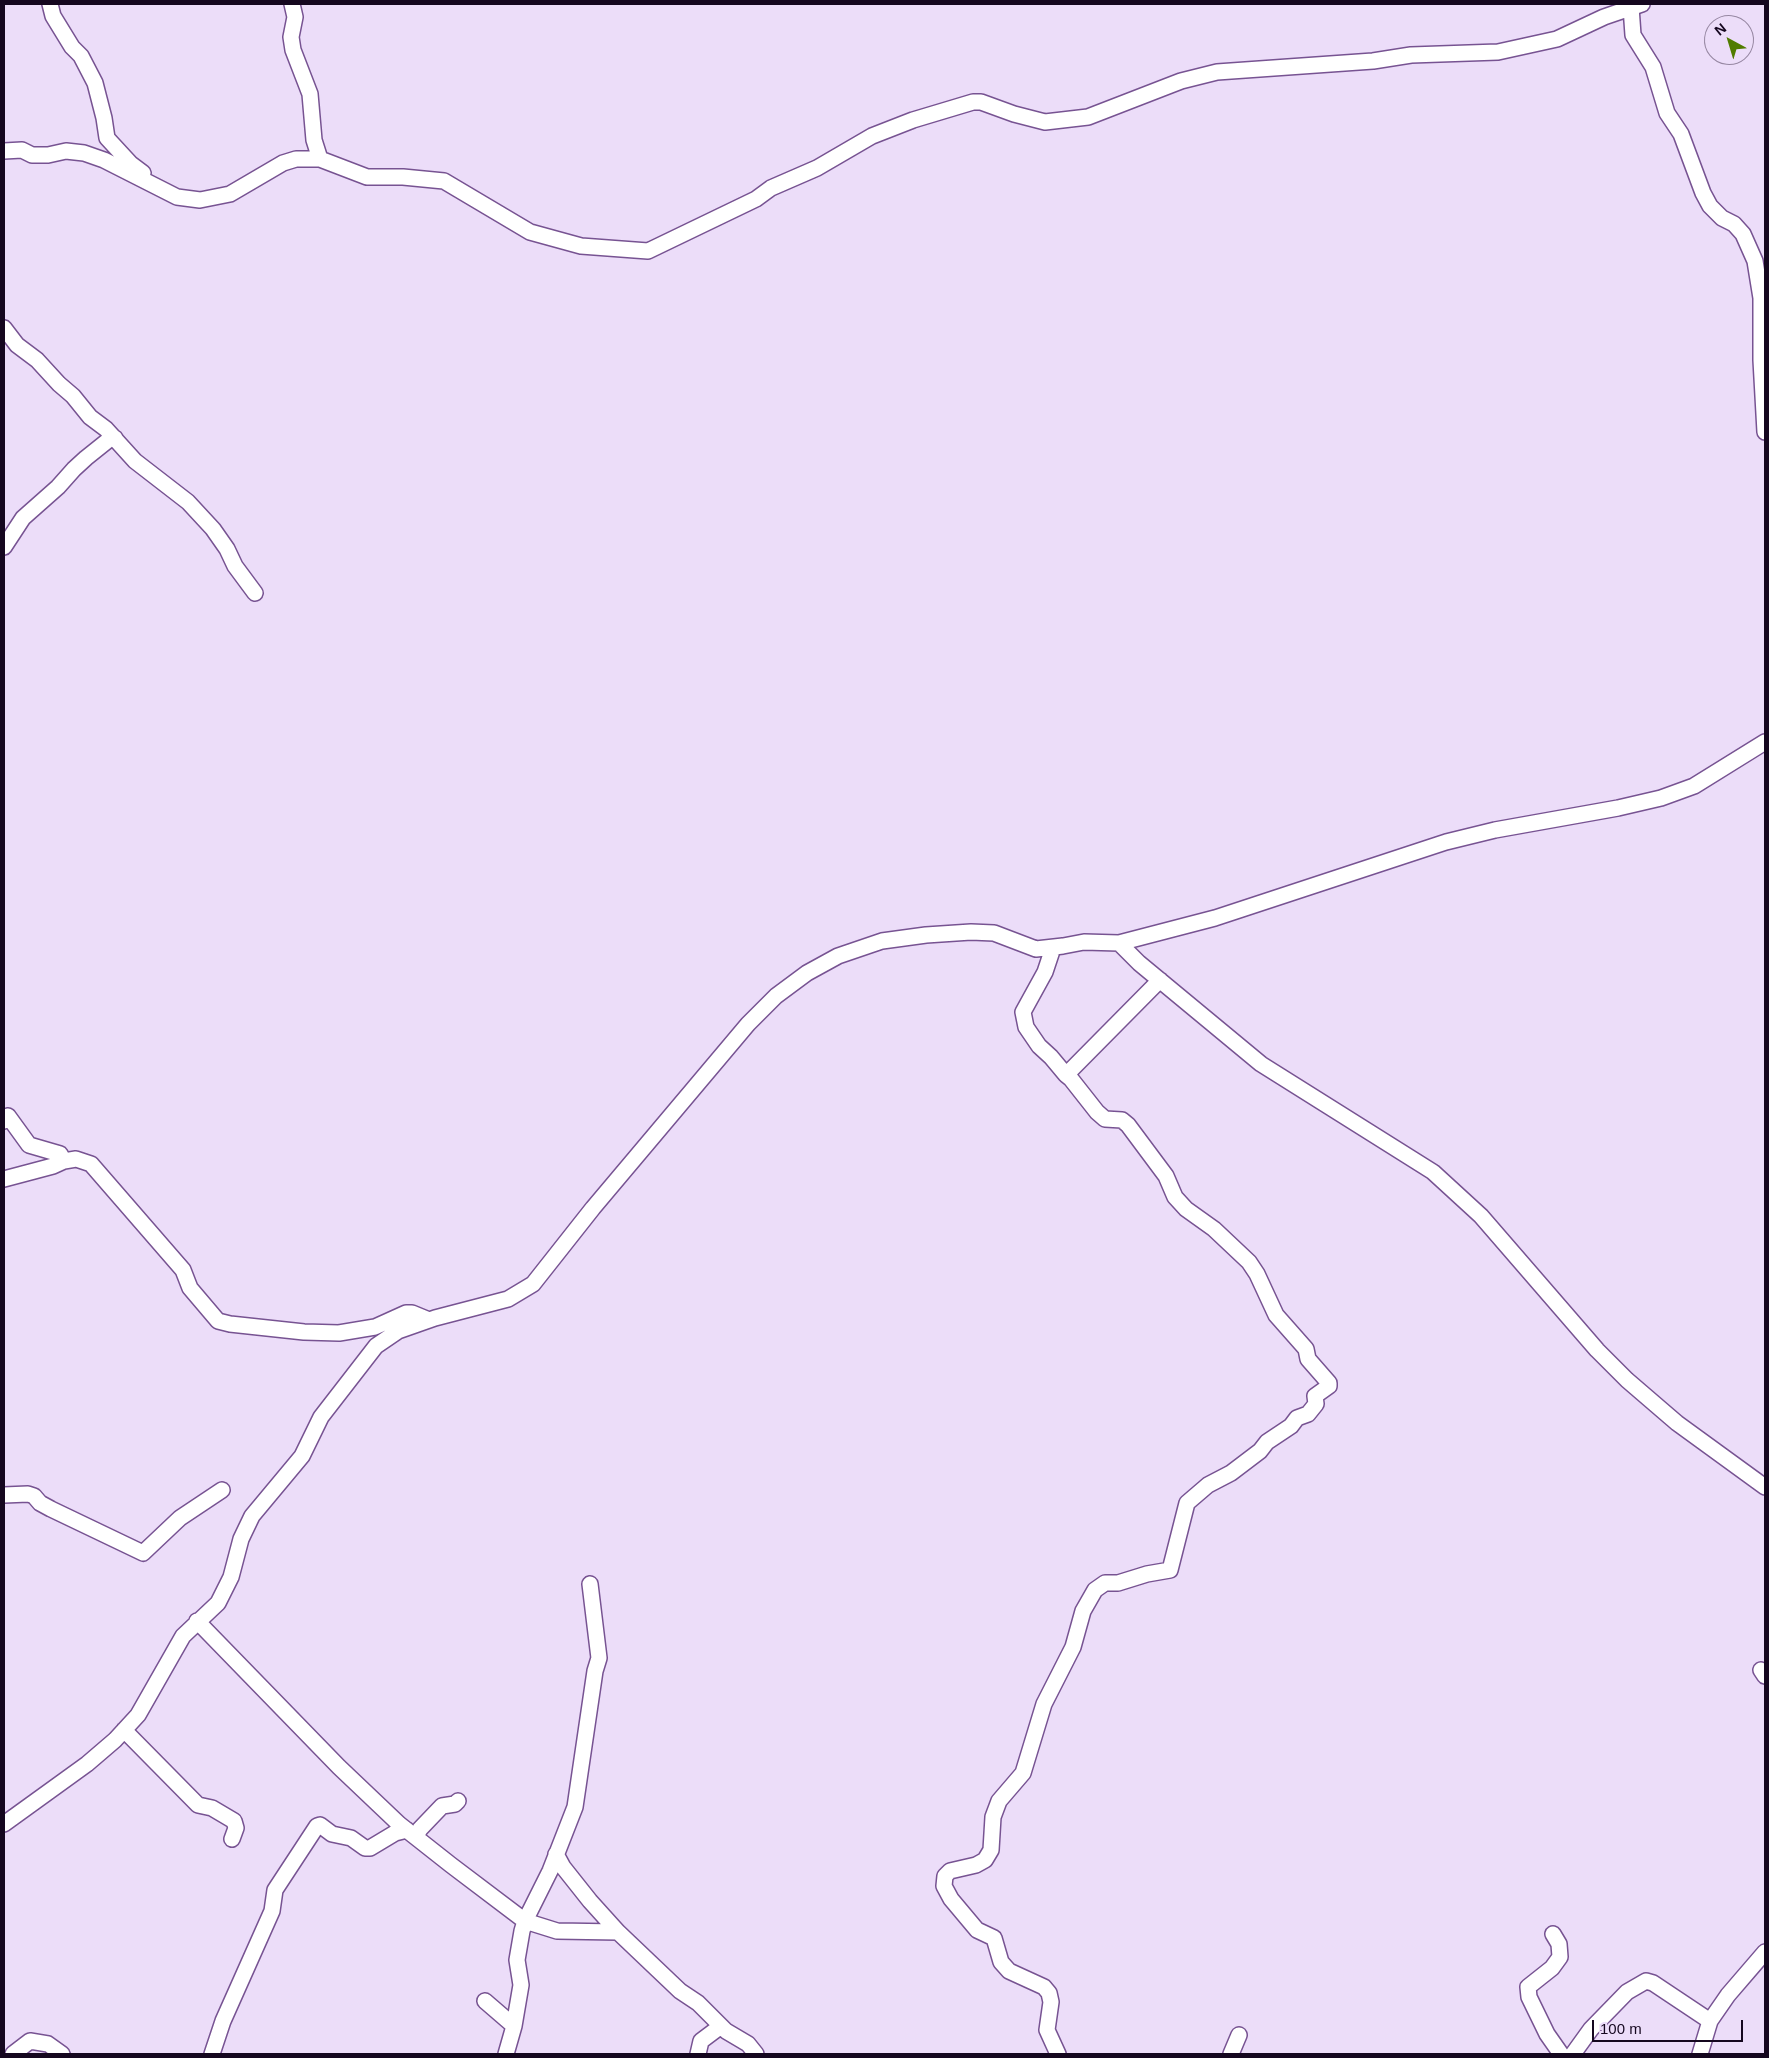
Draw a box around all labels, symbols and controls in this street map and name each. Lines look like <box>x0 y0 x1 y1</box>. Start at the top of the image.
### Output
north arrow <box>1704 15 1754 65</box>
text: N <box>1711 20 1729 39</box>
scale bar <box>1594 2010 1745 2042</box>
text: 100 m <box>1600 2020 1642 2037</box>

